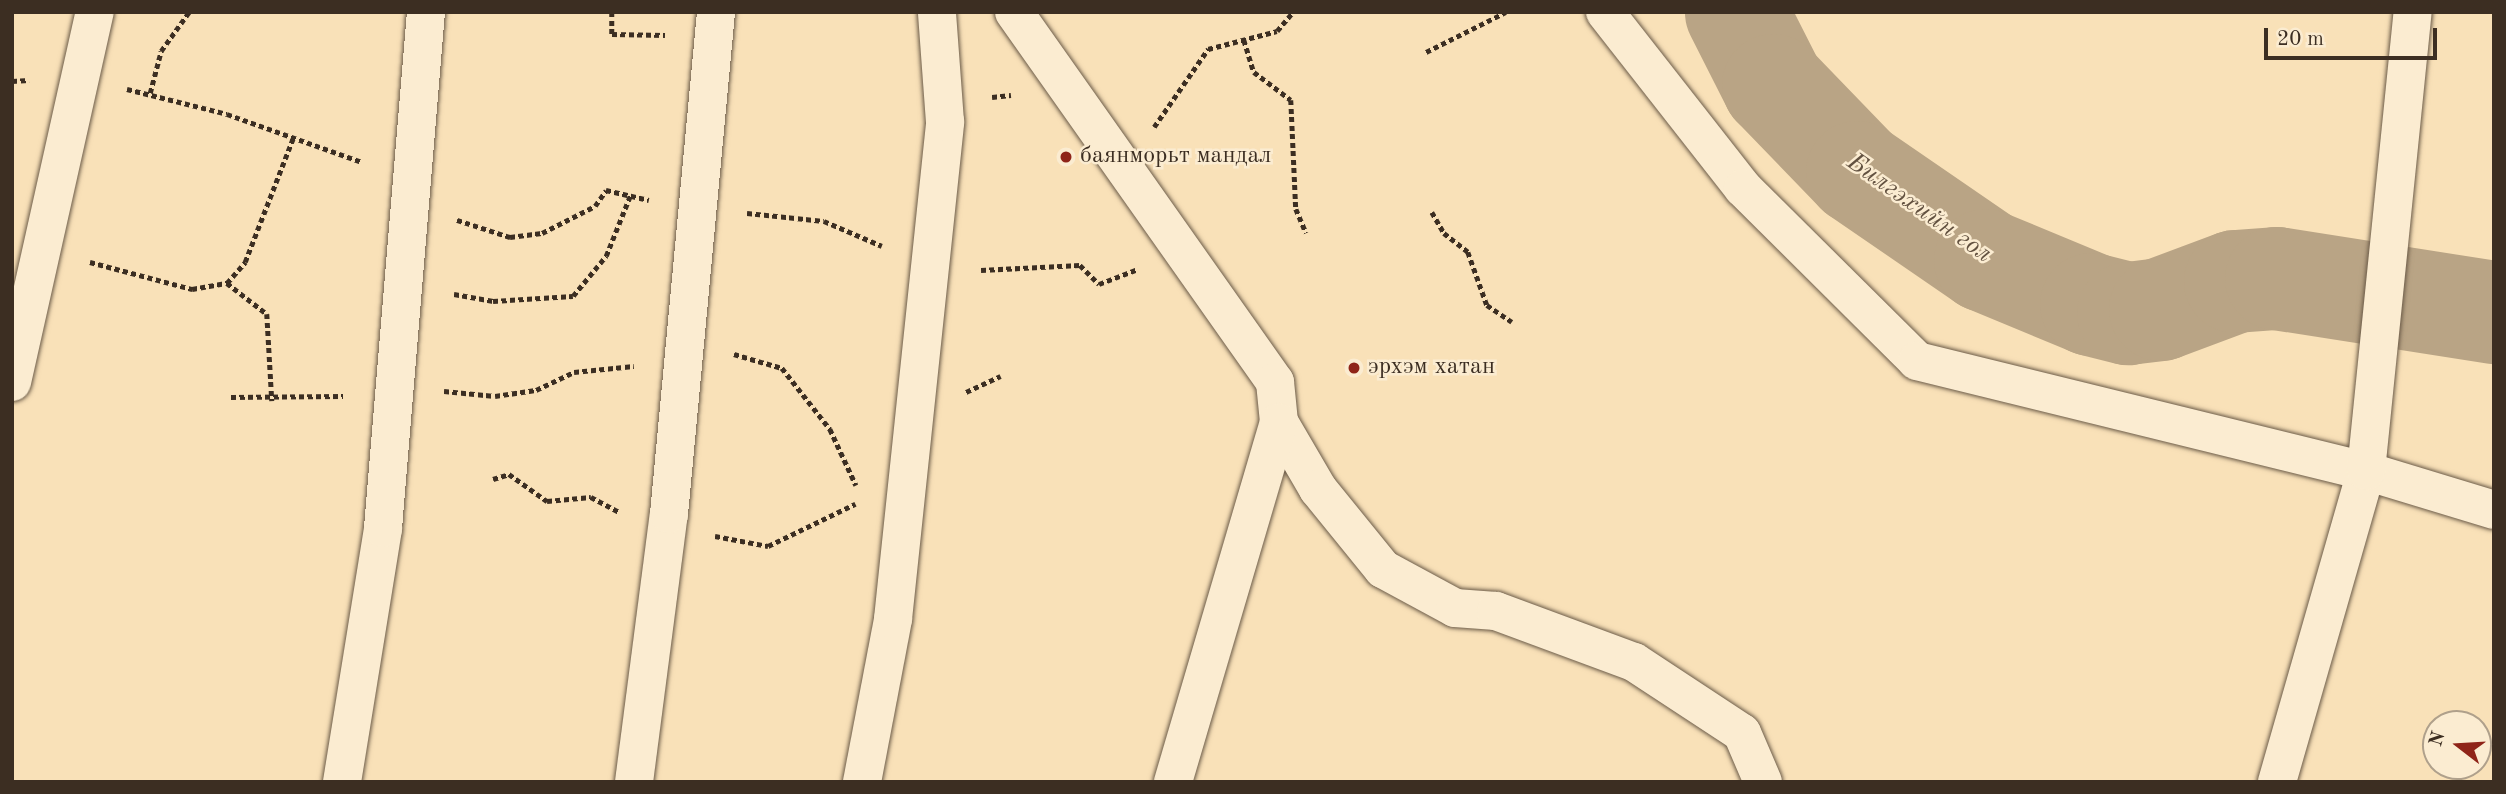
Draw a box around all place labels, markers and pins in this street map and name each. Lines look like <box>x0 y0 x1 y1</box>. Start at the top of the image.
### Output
place label: баянморьт мандал <box>1080 143 1271 171</box>
marker: баянморьт мандал <box>1058 149 1074 165</box>
place label: эрхэм хатан <box>1368 354 1495 382</box>
marker: эрхэм хатан <box>1346 360 1362 376</box>

